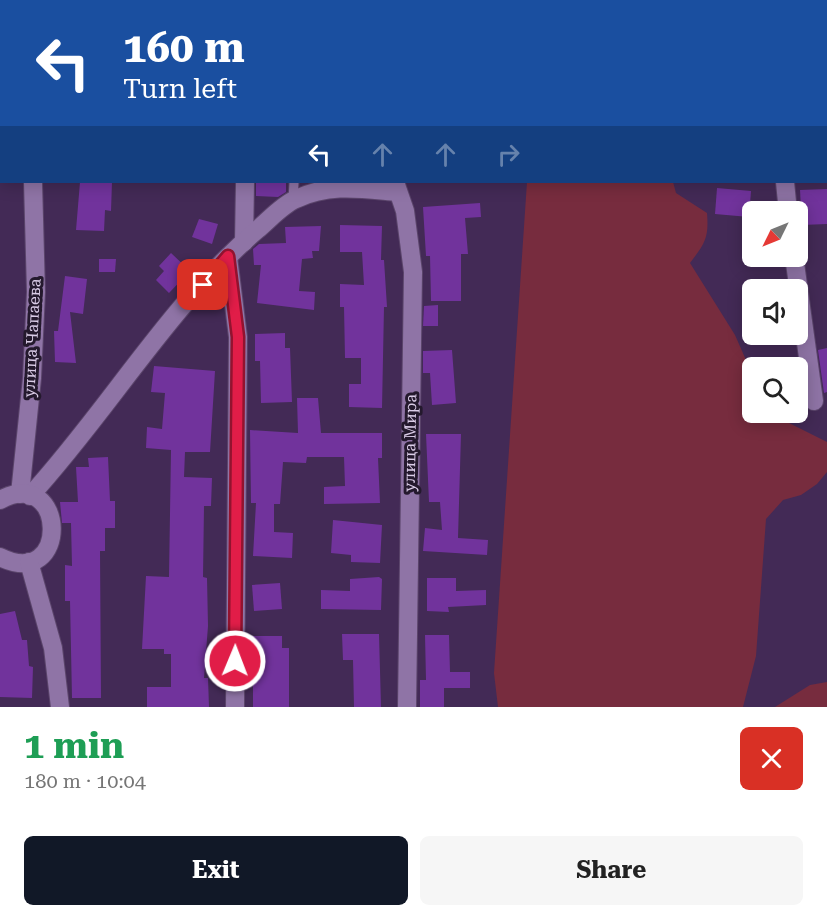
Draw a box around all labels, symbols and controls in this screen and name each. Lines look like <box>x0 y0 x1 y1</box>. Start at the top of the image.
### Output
text: 160 m <box>123 23 245 72</box>
icon: left <box>24 24 102 102</box>
text: Turn left <box>123 73 237 105</box>
icon: left <box>303 138 336 171</box>
icon: ahead <box>366 138 399 171</box>
icon: ahead <box>429 138 462 171</box>
icon: right <box>492 138 525 171</box>
north arrow <box>742 201 808 267</box>
map controls <box>742 201 808 423</box>
pin <box>177 259 228 310</box>
icon: arrive <box>186 268 219 301</box>
street label: улица Чапаева <box>19 278 45 398</box>
button: sound <box>742 279 808 345</box>
button: search <box>742 357 808 423</box>
street label: улица Мира <box>400 394 420 492</box>
position arrow <box>203 629 267 693</box>
text: 1 min <box>24 725 124 767</box>
button: close <box>740 727 803 790</box>
text: 180 m · 10:04 <box>24 769 146 793</box>
button: Exit <box>24 836 408 905</box>
button: Share <box>420 836 803 905</box>

